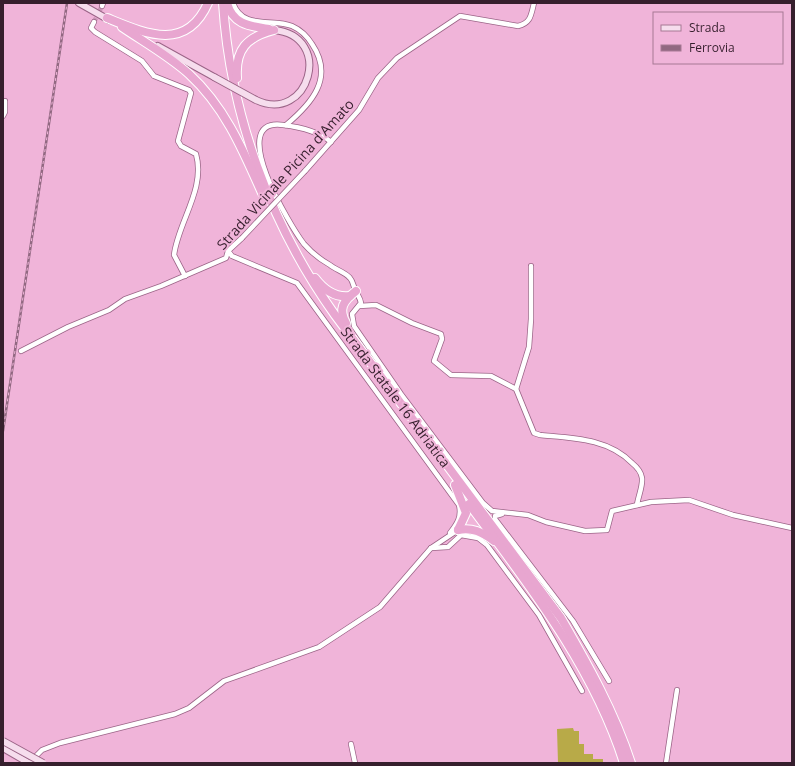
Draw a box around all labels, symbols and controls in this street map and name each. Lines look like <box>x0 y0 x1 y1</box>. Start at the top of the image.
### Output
legend <box>653 12 783 64</box>
text: Strada <box>689 19 725 36</box>
text: Ferrovia <box>689 39 735 56</box>
street label: Strada Vicinale Picina d'Amato <box>212 95 358 253</box>
street label: Strada Statale 16 Adriatica <box>337 323 455 471</box>

